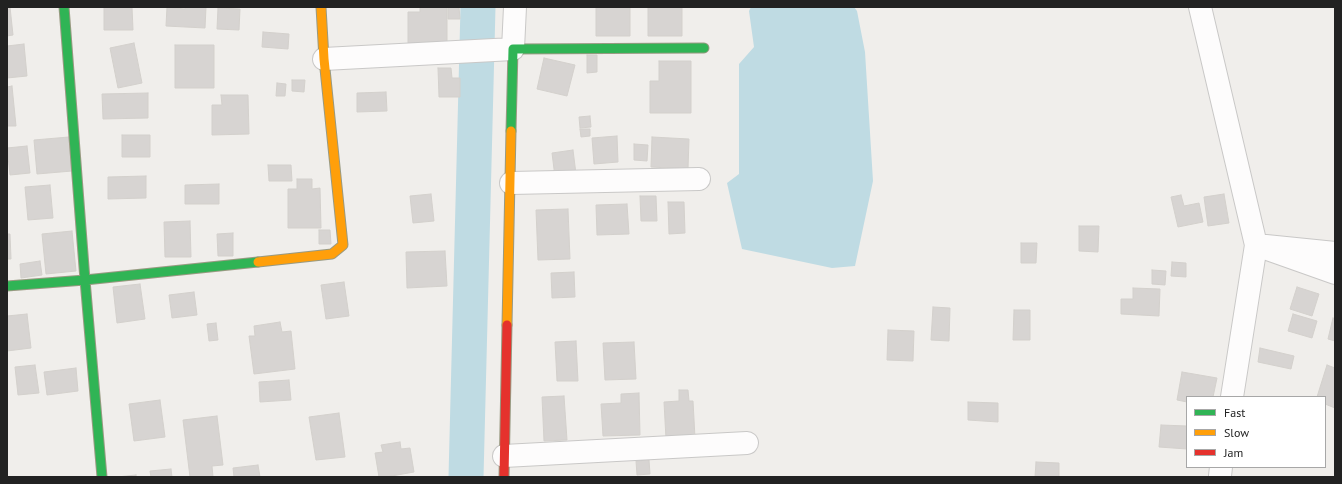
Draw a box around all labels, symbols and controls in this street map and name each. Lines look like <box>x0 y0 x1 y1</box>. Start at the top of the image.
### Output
legend <box>1186 396 1326 468</box>
text: Fast <box>1224 405 1245 420</box>
text: Slow <box>1224 425 1249 440</box>
text: Jam <box>1224 445 1243 460</box>

